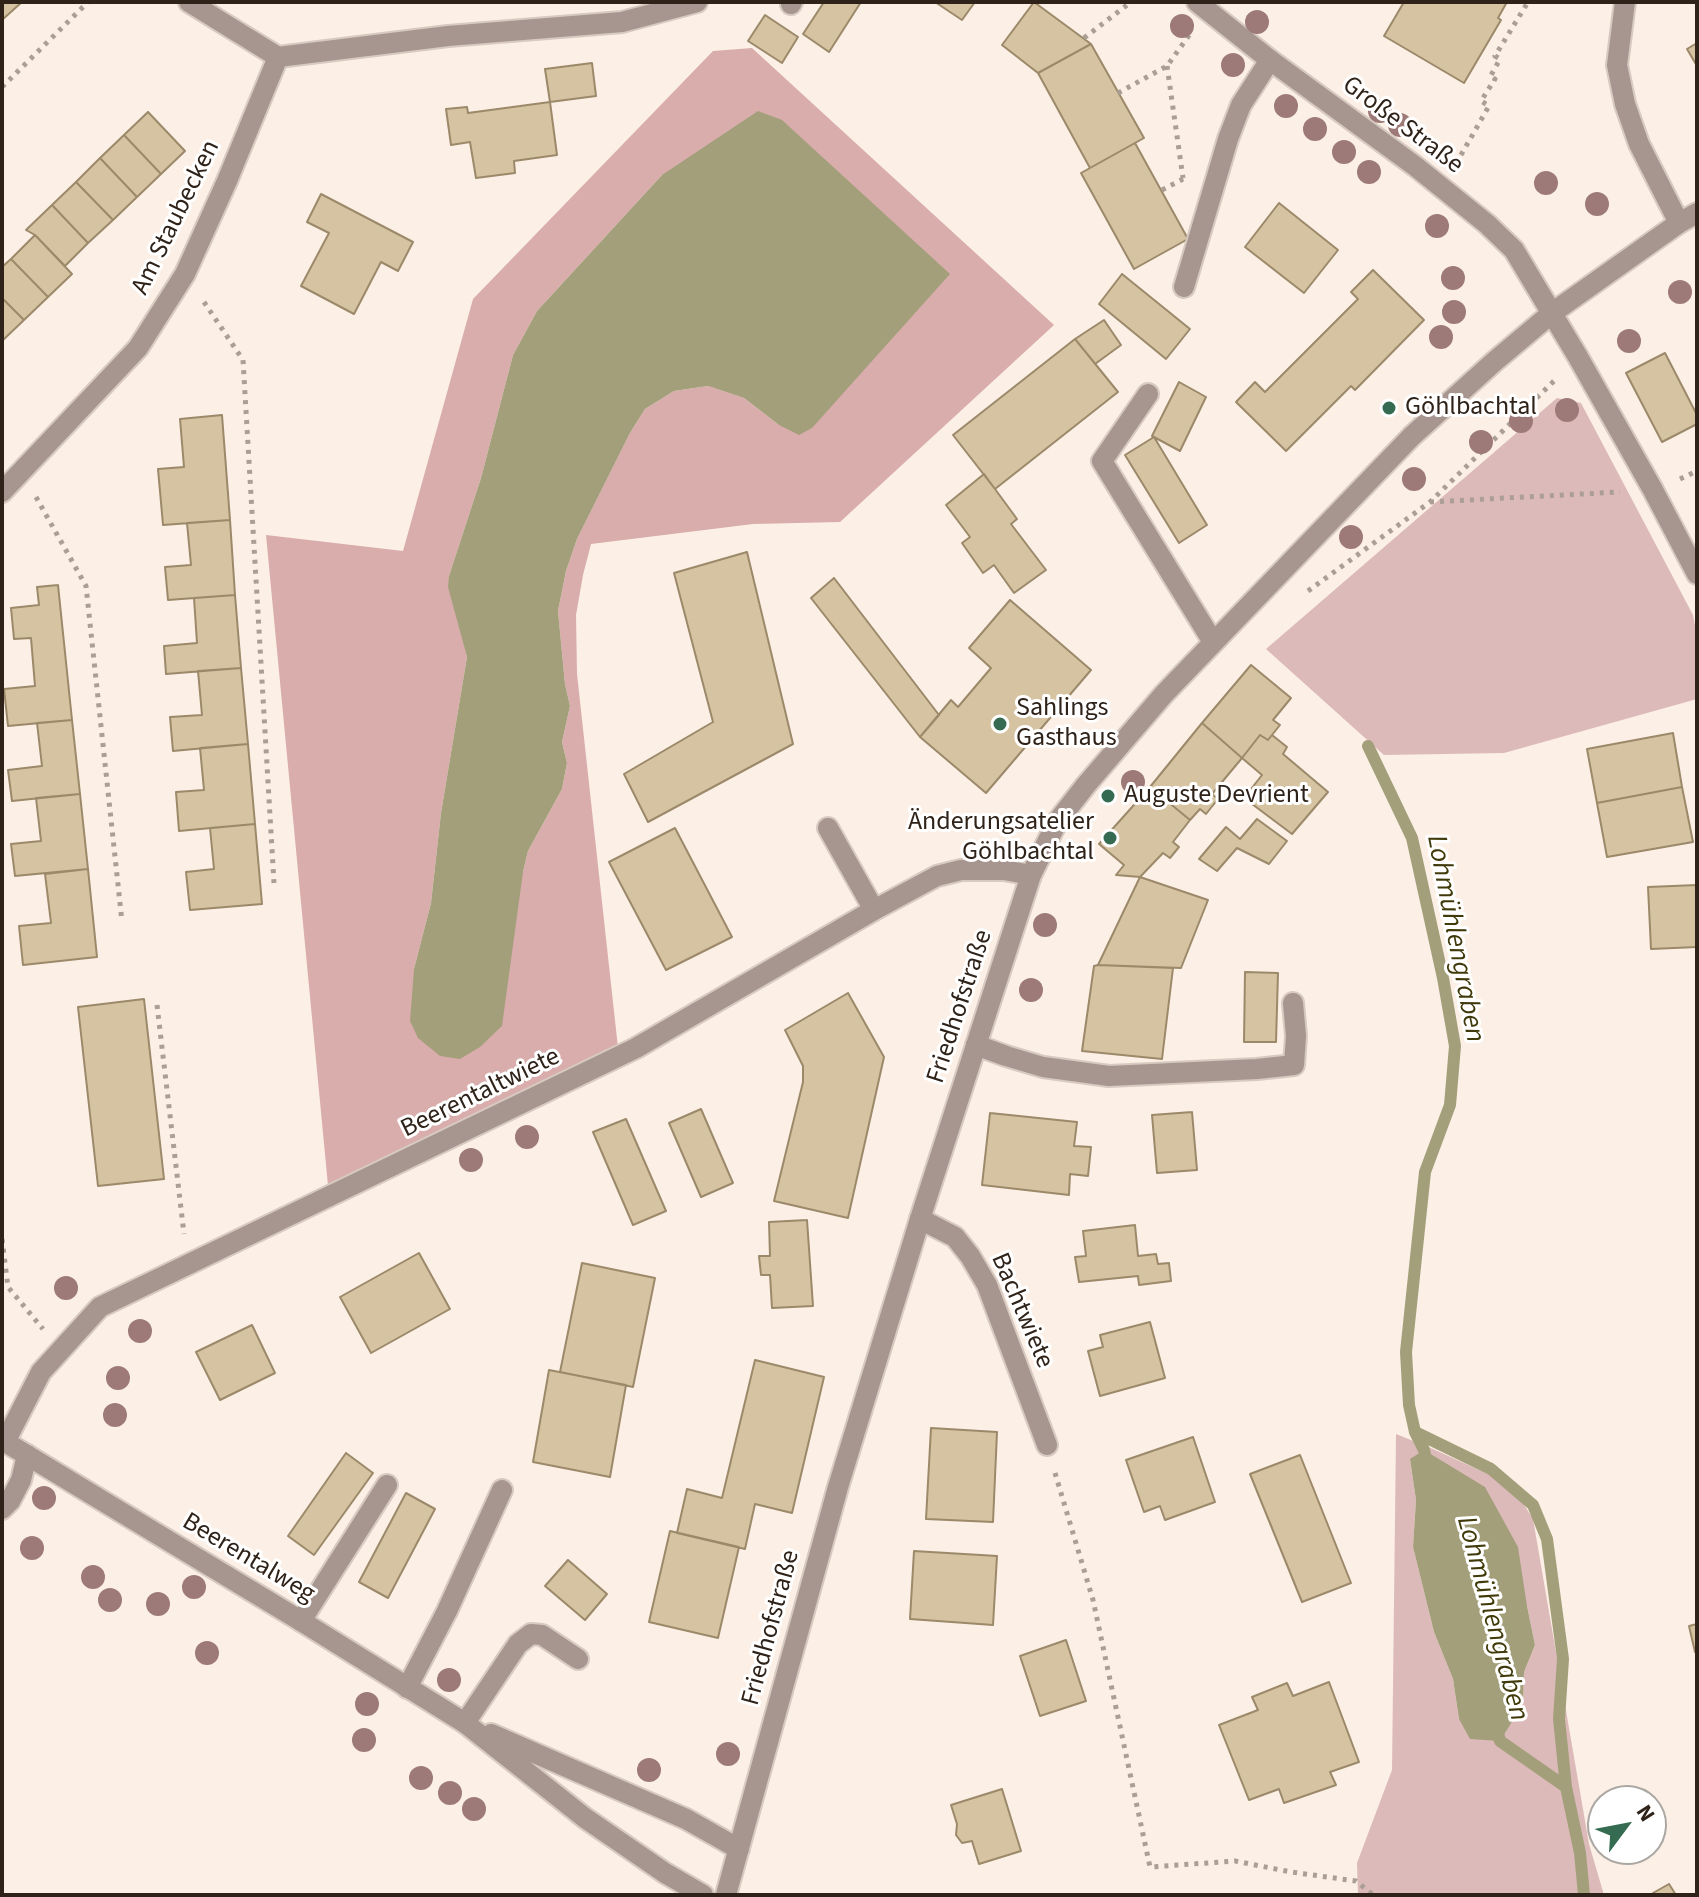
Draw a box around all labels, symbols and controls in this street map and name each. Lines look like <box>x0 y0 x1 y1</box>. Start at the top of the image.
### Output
street label: Große Straße <box>1335 70 1469 182</box>
street label: Am Staubecken <box>126 136 228 300</box>
place label: Göhlbachtal <box>1405 392 1537 424</box>
marker: Göhlbachtal <box>1380 399 1398 417</box>
place label: Sahlings Gasthaus <box>1016 693 1117 754</box>
marker: Sahlings Gasthaus <box>991 715 1009 733</box>
place label: Auguste Devrient <box>1124 780 1309 812</box>
marker: Auguste Devrient <box>1099 787 1117 805</box>
place label: Änderungsatelier Göhlbachtal <box>908 807 1094 868</box>
marker: Änderungsatelier Göhlbachtal <box>1101 829 1119 847</box>
water label: Lohmühlengraben <box>1417 832 1491 1046</box>
street label: Friedhofstraße <box>922 926 1000 1088</box>
street label: Beerentaltwiete <box>397 1042 565 1146</box>
street label: Bachtwiete <box>983 1249 1059 1373</box>
street label: Beerentalweg <box>176 1507 320 1611</box>
water label: Lohmühlengraben <box>1448 1513 1534 1725</box>
street label: Friedhofstraße <box>736 1547 808 1709</box>
north arrow <box>1587 1785 1667 1865</box>
text: N <box>1628 1799 1663 1828</box>

